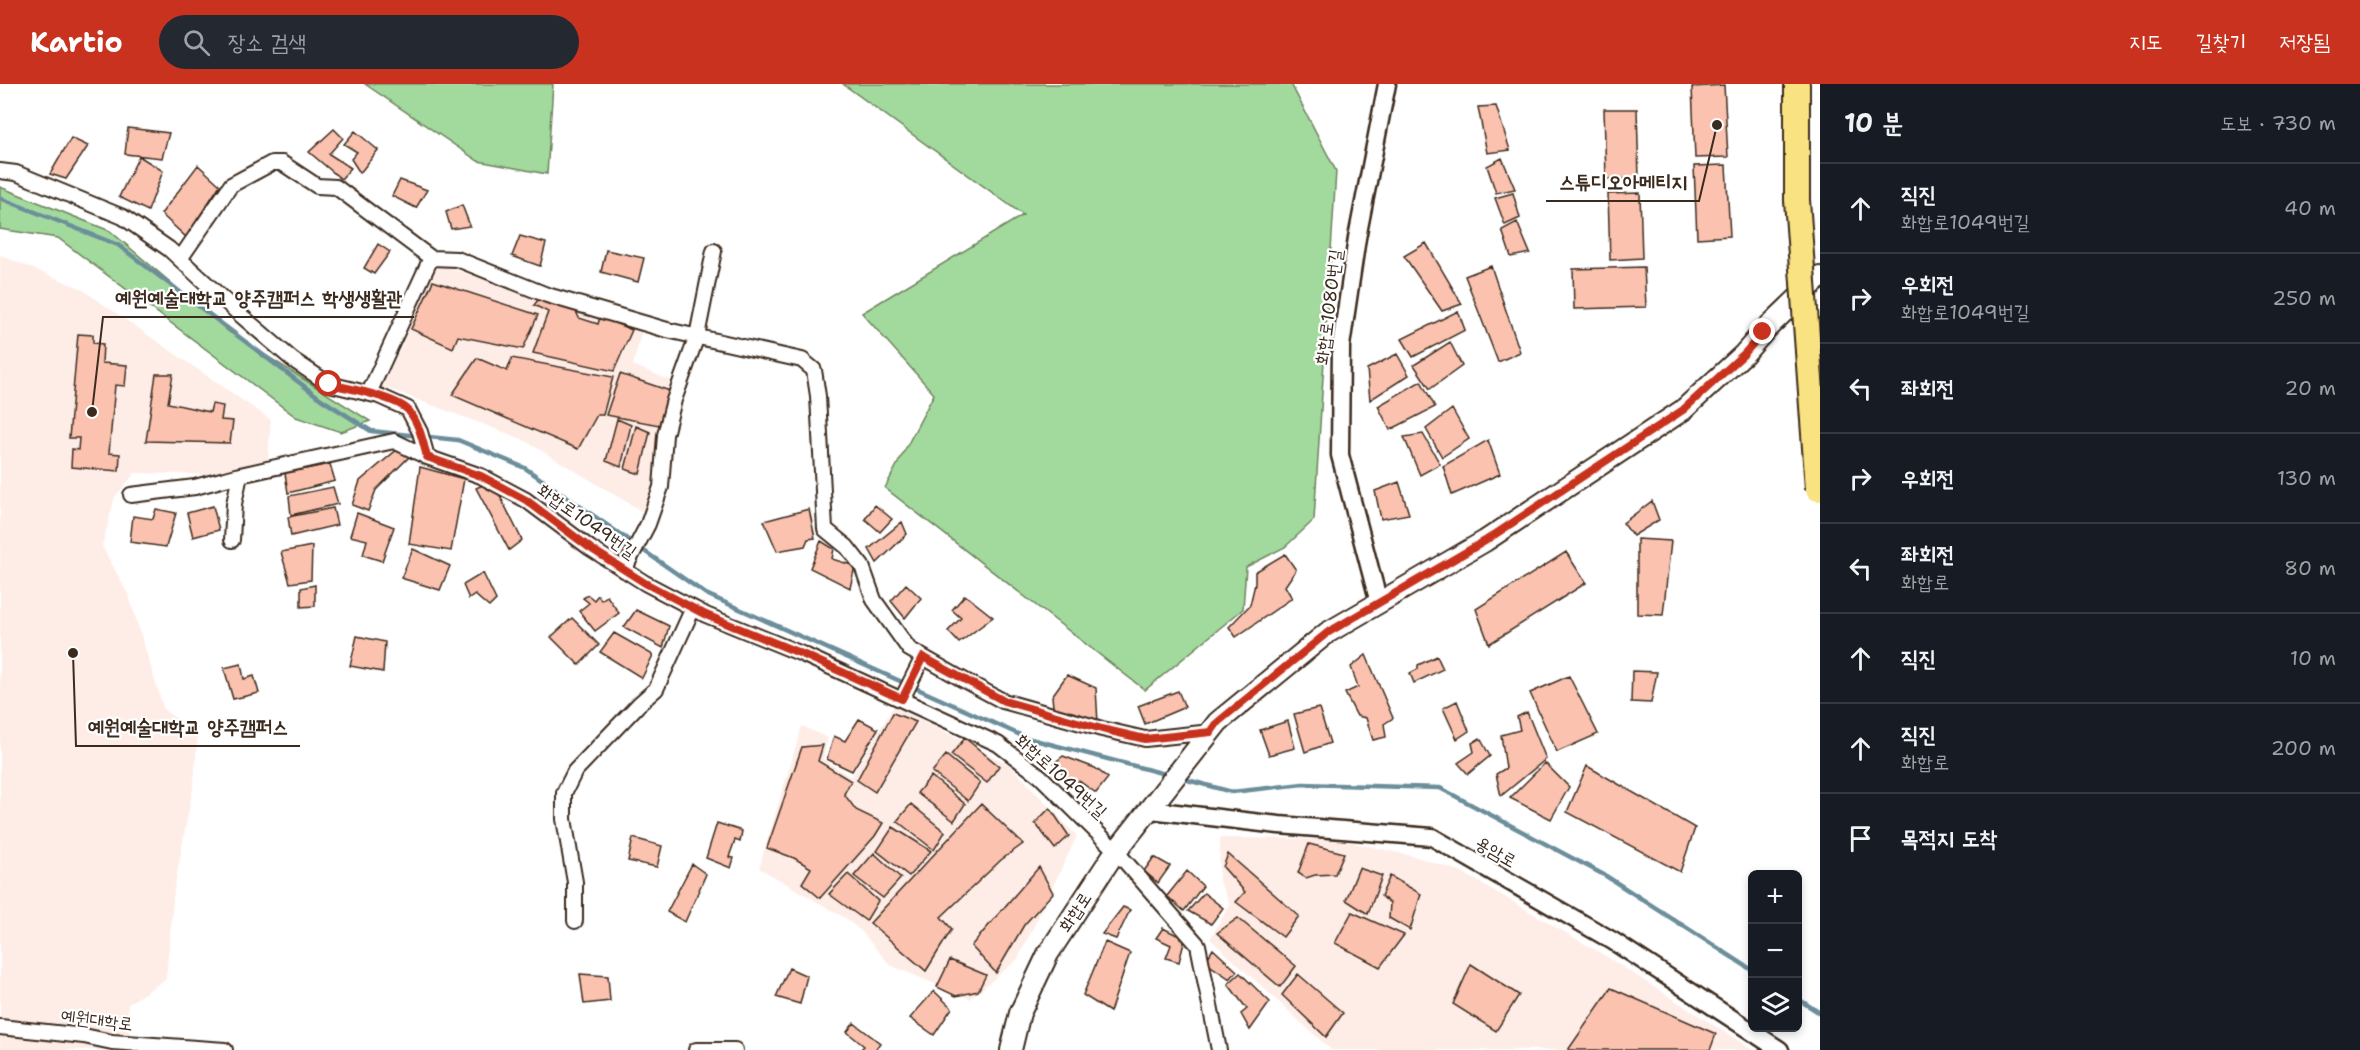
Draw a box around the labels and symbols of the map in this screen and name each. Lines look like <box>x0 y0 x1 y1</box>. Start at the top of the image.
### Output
callout: 스튜디오아메티지 <box>1546 163 1699 201</box>
text: 스튜디오아메티지 <box>1559 169 1687 195</box>
street label: 화합로1080번길 <box>1310 247 1348 366</box>
callout: 예원예술대학교 양주캠퍼스 학생생활관 <box>103 279 414 317</box>
text: 예원예술대학교 양주캠퍼스 학생생활관 <box>115 285 403 311</box>
route end <box>1749 318 1775 344</box>
route start <box>315 370 341 396</box>
street label: 화합로1049번길 <box>533 478 642 564</box>
callout: 예원예술대학교 양주캠퍼스 <box>76 708 300 746</box>
text: 예원예술대학교 양주캠퍼스 <box>88 714 288 740</box>
street label: 화합로1049번길 <box>1010 728 1112 824</box>
street label: 용암로 <box>1471 831 1521 873</box>
street label: 화합로 <box>1053 887 1097 937</box>
street label: 예원대학로 <box>60 1004 134 1036</box>

